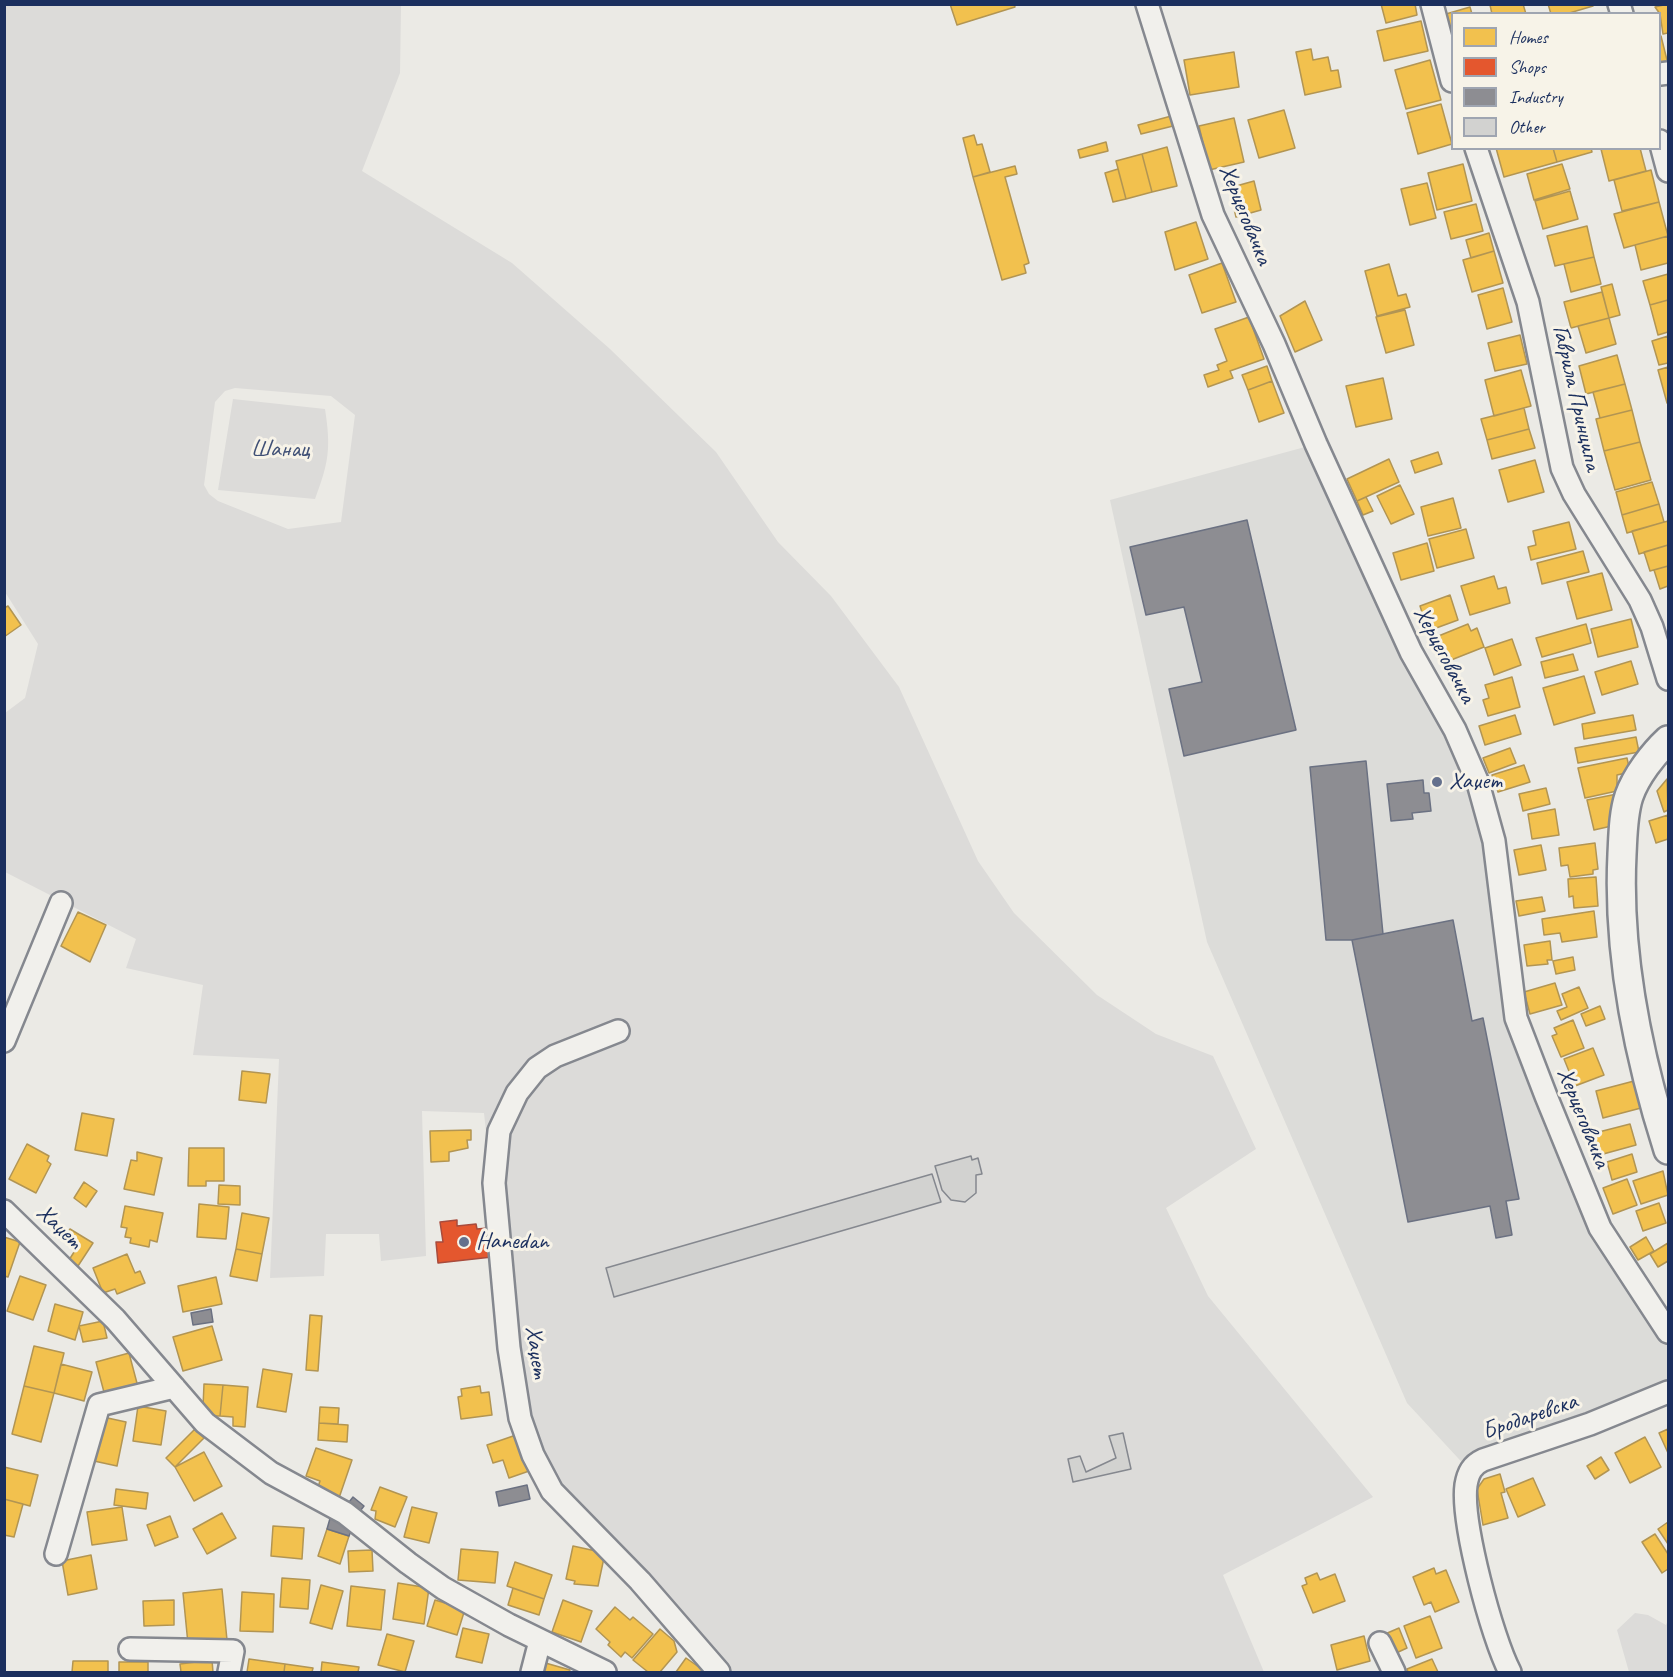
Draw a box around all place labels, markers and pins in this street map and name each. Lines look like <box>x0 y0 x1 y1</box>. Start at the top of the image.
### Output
place label: Хаџет <box>1449 768 1501 796</box>
marker: Хаџет <box>1430 775 1444 789</box>
place label: Hanedan <box>476 1228 549 1256</box>
marker: Hanedan <box>457 1235 471 1249</box>

